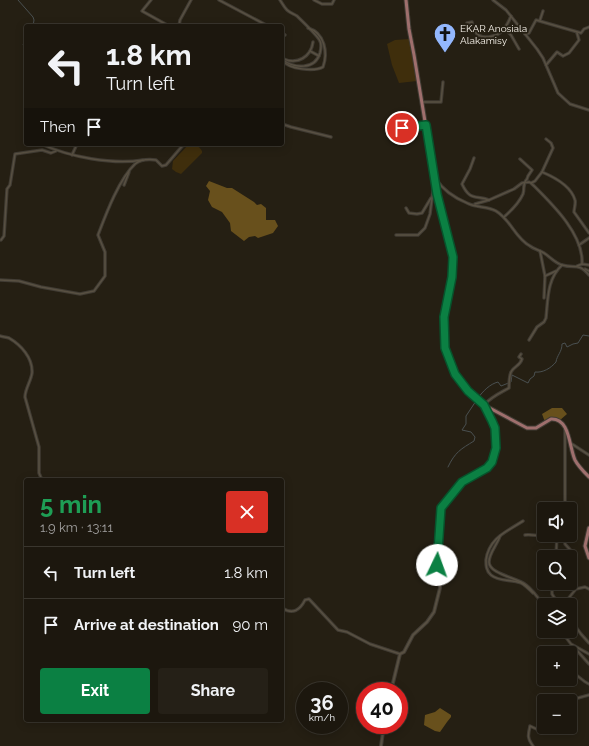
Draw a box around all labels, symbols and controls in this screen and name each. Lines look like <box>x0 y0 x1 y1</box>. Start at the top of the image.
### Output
church icon: EKAR Anosiala Alakamisy <box>432 21 458 54</box>
place label: EKAR Anosiala Alakamisy <box>460 23 527 46</box>
text: 1.8 km <box>106 39 191 72</box>
icon: left <box>40 40 92 92</box>
text: Turn left <box>106 73 175 94</box>
pin <box>385 111 419 145</box>
icon: arrive <box>83 116 105 138</box>
icon: arrive <box>391 117 413 139</box>
text: Then <box>40 118 75 136</box>
text: 5 min <box>40 490 102 519</box>
button: close <box>226 491 268 533</box>
map controls <box>537 502 577 734</box>
button: sound <box>537 502 577 542</box>
text: 1.9 km · 13:11 <box>40 520 113 535</box>
position arrow <box>416 544 458 586</box>
button: search <box>537 550 577 590</box>
icon: left <box>40 562 62 584</box>
text: Turn left <box>74 564 135 582</box>
text: 1.8 km <box>224 564 268 582</box>
button: layers <box>537 598 577 638</box>
icon: arrive <box>40 614 62 636</box>
text: Arrive at destination <box>74 616 219 634</box>
text: 90 m <box>232 616 268 634</box>
button: + <box>537 646 577 686</box>
button: Exit <box>40 668 150 714</box>
button: Share <box>158 668 268 714</box>
speed limit sign: 40 <box>356 682 408 734</box>
text: 36 <box>310 691 334 715</box>
button: − <box>537 694 577 734</box>
text: km/h <box>309 712 335 723</box>

